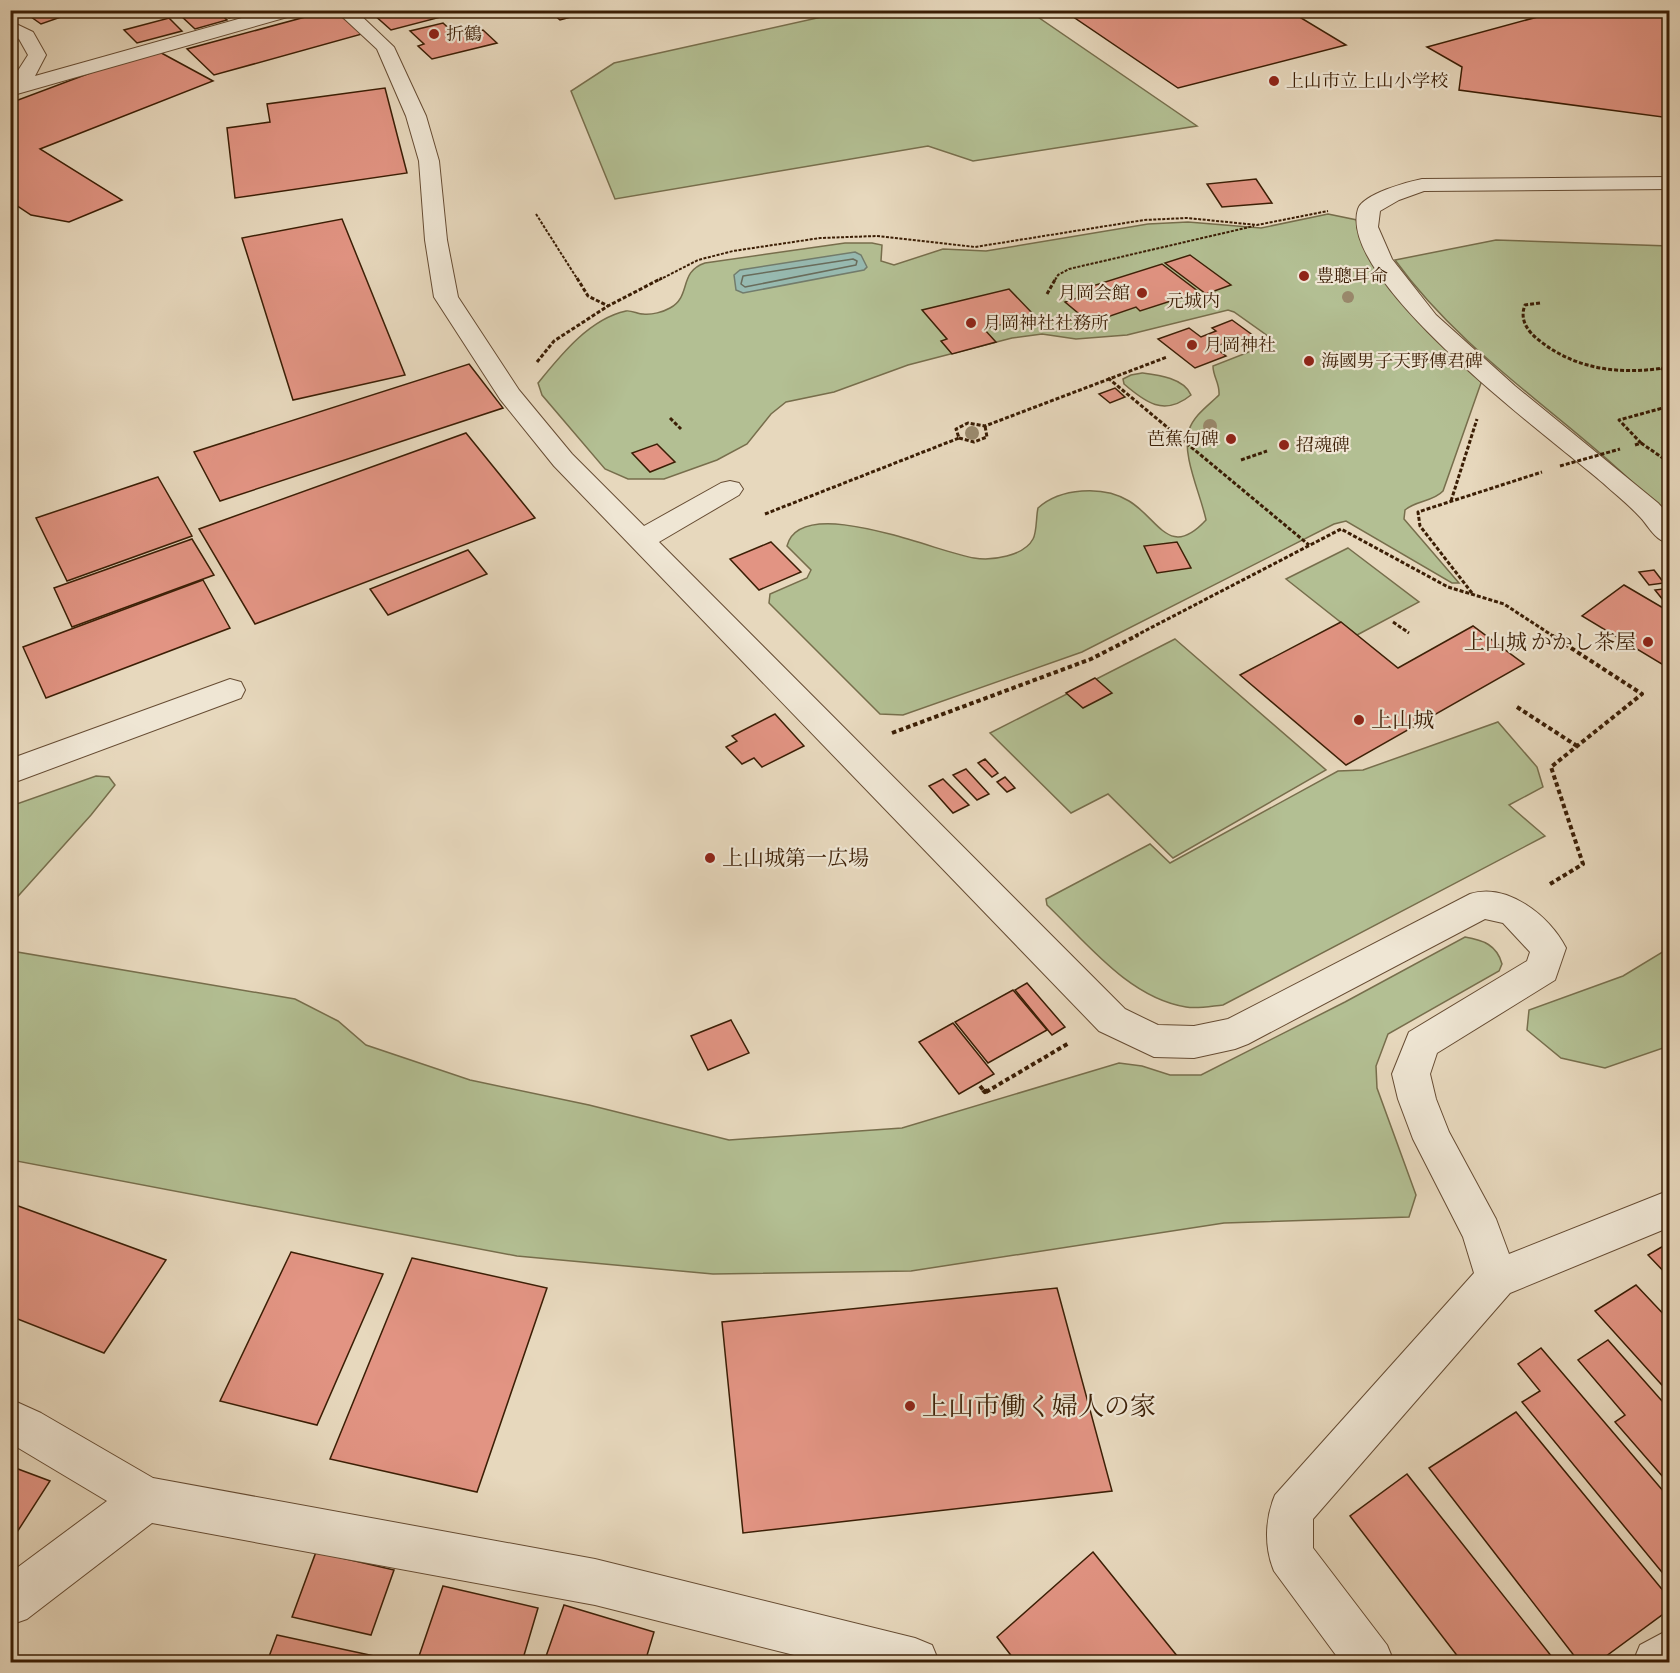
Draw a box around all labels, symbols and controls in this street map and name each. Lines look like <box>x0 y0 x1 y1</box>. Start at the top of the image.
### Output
place label: 折鶴 <box>446 23 482 48</box>
marker: 折鶴 <box>427 27 441 41</box>
place label: 上山市立上山小学校 <box>1286 70 1448 95</box>
marker: 上山市立上山小学校 <box>1267 74 1281 88</box>
place label: 豊聰耳命 <box>1316 265 1388 290</box>
marker: 豊聰耳命 <box>1297 269 1311 283</box>
place label: 月岡会館 <box>1058 282 1130 307</box>
marker: 月岡会館 <box>1135 286 1149 300</box>
district label: 元城内 <box>1166 290 1220 315</box>
place label: 月岡神社社務所 <box>983 312 1109 337</box>
marker: 月岡神社社務所 <box>964 316 978 330</box>
place label: 月岡神社 <box>1204 334 1276 359</box>
marker: 月岡神社 <box>1185 338 1199 352</box>
place label: 海國男子天野傳君碑 <box>1321 350 1483 375</box>
marker: 海國男子天野傳君碑 <box>1302 354 1316 368</box>
place label: 芭蕉句碑 <box>1147 428 1219 453</box>
marker: 芭蕉句碑 <box>1224 432 1238 446</box>
place label: 招魂碑 <box>1296 434 1350 459</box>
marker: 招魂碑 <box>1277 438 1291 452</box>
place label: 上山城 かかし茶屋 <box>1464 629 1636 658</box>
marker: 上山城 かかし茶屋 <box>1641 635 1655 649</box>
place label: 上山城 <box>1371 707 1434 736</box>
marker: 上山城 <box>1352 713 1366 727</box>
place label: 上山城第一広場 <box>722 845 869 874</box>
marker: 上山城第一広場 <box>703 851 717 865</box>
place label: 上山市働く婦人の家 <box>922 1390 1156 1426</box>
marker: 上山市働く婦人の家 <box>903 1399 917 1413</box>

